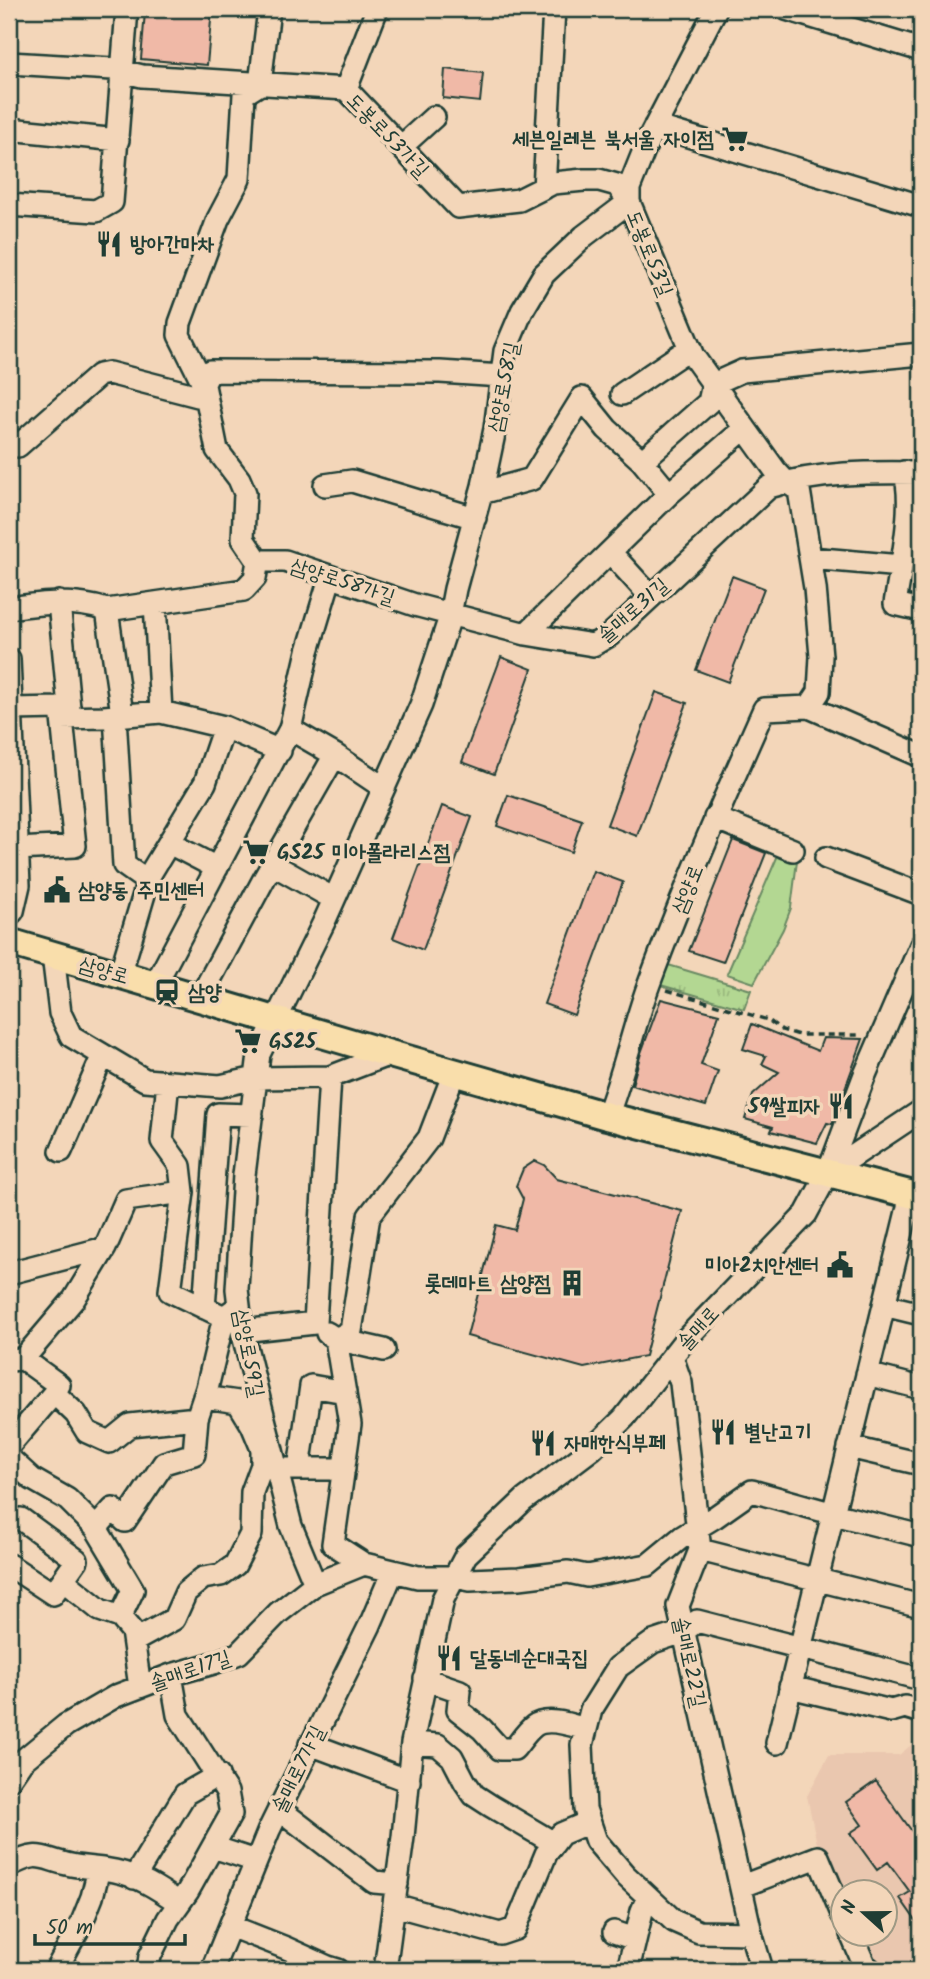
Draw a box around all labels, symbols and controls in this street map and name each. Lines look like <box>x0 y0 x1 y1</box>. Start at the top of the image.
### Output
street label: 도봉로53가길 <box>338 86 436 186</box>
place label: 세븐일레븐 북서울 자이점 <box>512 124 714 157</box>
supermarket icon: 세븐일레븐 북서울 자이점 <box>720 124 750 154</box>
street label: 도봉로53길 <box>616 205 681 302</box>
restaurant icon: 방아간마차 <box>94 229 124 259</box>
place label: 방아간마차 <box>130 229 215 262</box>
street label: 삼양로58길 <box>480 339 529 435</box>
street label: 삼양로58가길 <box>286 550 399 615</box>
street label: 솔매로31길 <box>591 570 677 652</box>
supermarket icon: GS25 미아폴라리스점 <box>241 837 271 867</box>
place label: GS25 미아폴라리스점 <box>277 837 450 870</box>
street label: 삼양로 <box>664 860 713 919</box>
public building icon: 삼양동 주민센터 <box>42 875 72 905</box>
place label: 삼양동 주민센터 <box>78 875 204 908</box>
street label: 삼양로 <box>75 949 133 994</box>
station icon: 삼양 <box>152 977 182 1007</box>
place label: 삼양 <box>188 977 222 1010</box>
supermarket icon: GS25 <box>233 1026 263 1056</box>
place label: GS25 <box>269 1026 318 1059</box>
place label: 59쌀피자 <box>747 1091 820 1124</box>
restaurant icon: 59쌀피자 <box>826 1091 856 1121</box>
place label: 미아2치안센터 <box>705 1250 819 1283</box>
public building icon: 미아2치안센터 <box>825 1250 855 1280</box>
place label: 롯데마트 삼양점 <box>425 1268 551 1301</box>
building icon: 롯데마트 삼양점 <box>557 1268 587 1298</box>
street label: 솔매로 <box>670 1299 728 1359</box>
street label: 삼양로59길 <box>223 1306 272 1400</box>
restaurant icon: 별난고기 <box>708 1417 738 1447</box>
place label: 별난고기 <box>744 1417 812 1450</box>
restaurant icon: 자매한식부페 <box>528 1428 558 1458</box>
place label: 자매한식부페 <box>564 1428 665 1461</box>
street label: 솔매로22길 <box>663 1614 714 1711</box>
street label: 솔매로17길 <box>145 1642 236 1701</box>
restaurant icon: 달동네순대국집 <box>434 1643 464 1673</box>
place label: 달동네순대국집 <box>470 1643 588 1676</box>
street label: 솔매로7가길 <box>264 1720 335 1819</box>
north arrow <box>828 1878 898 1948</box>
text: N <box>834 1897 866 1919</box>
scale bar <box>35 1902 186 1946</box>
text: 50 m <box>46 1912 93 1945</box>

